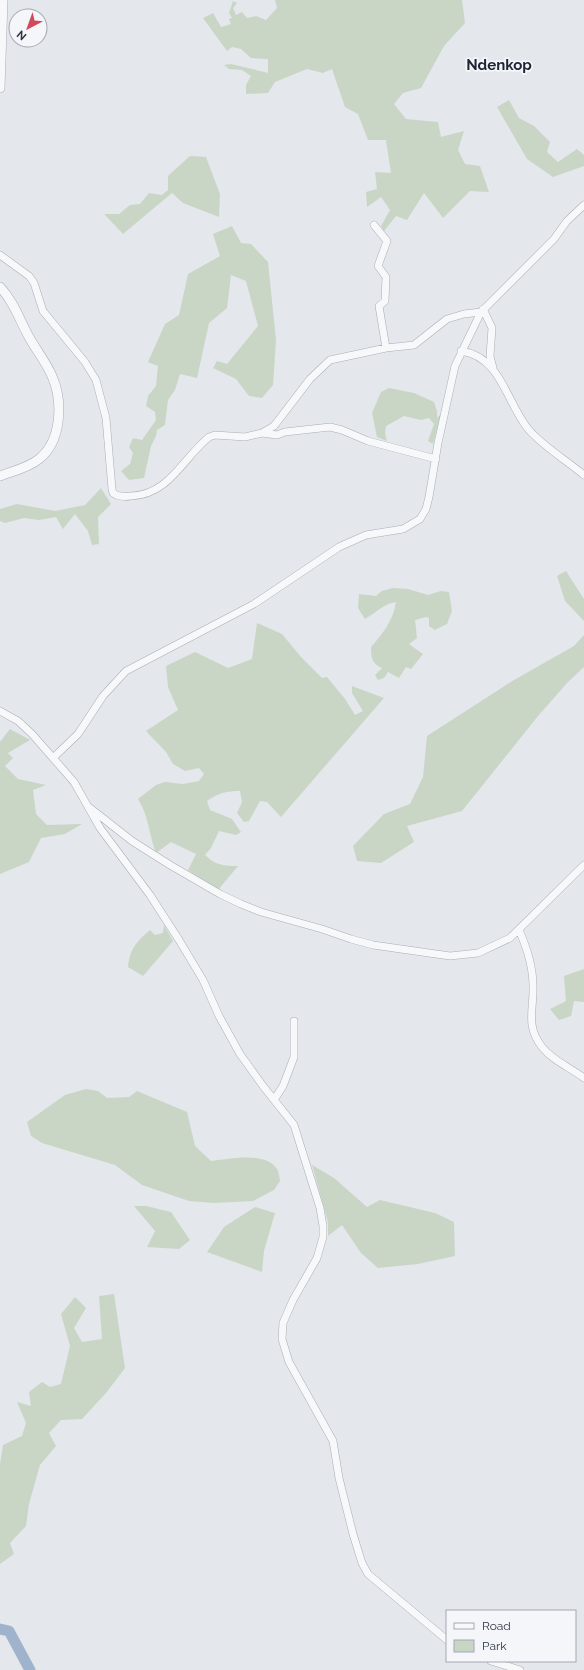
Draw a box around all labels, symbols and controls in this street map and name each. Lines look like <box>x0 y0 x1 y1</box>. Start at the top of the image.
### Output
north arrow <box>8 8 48 48</box>
text: N <box>14 28 29 43</box>
district label: Ndenkop <box>466 56 532 74</box>
legend <box>446 1610 576 1662</box>
text: Road <box>482 1619 511 1633</box>
text: Park <box>482 1639 507 1653</box>

